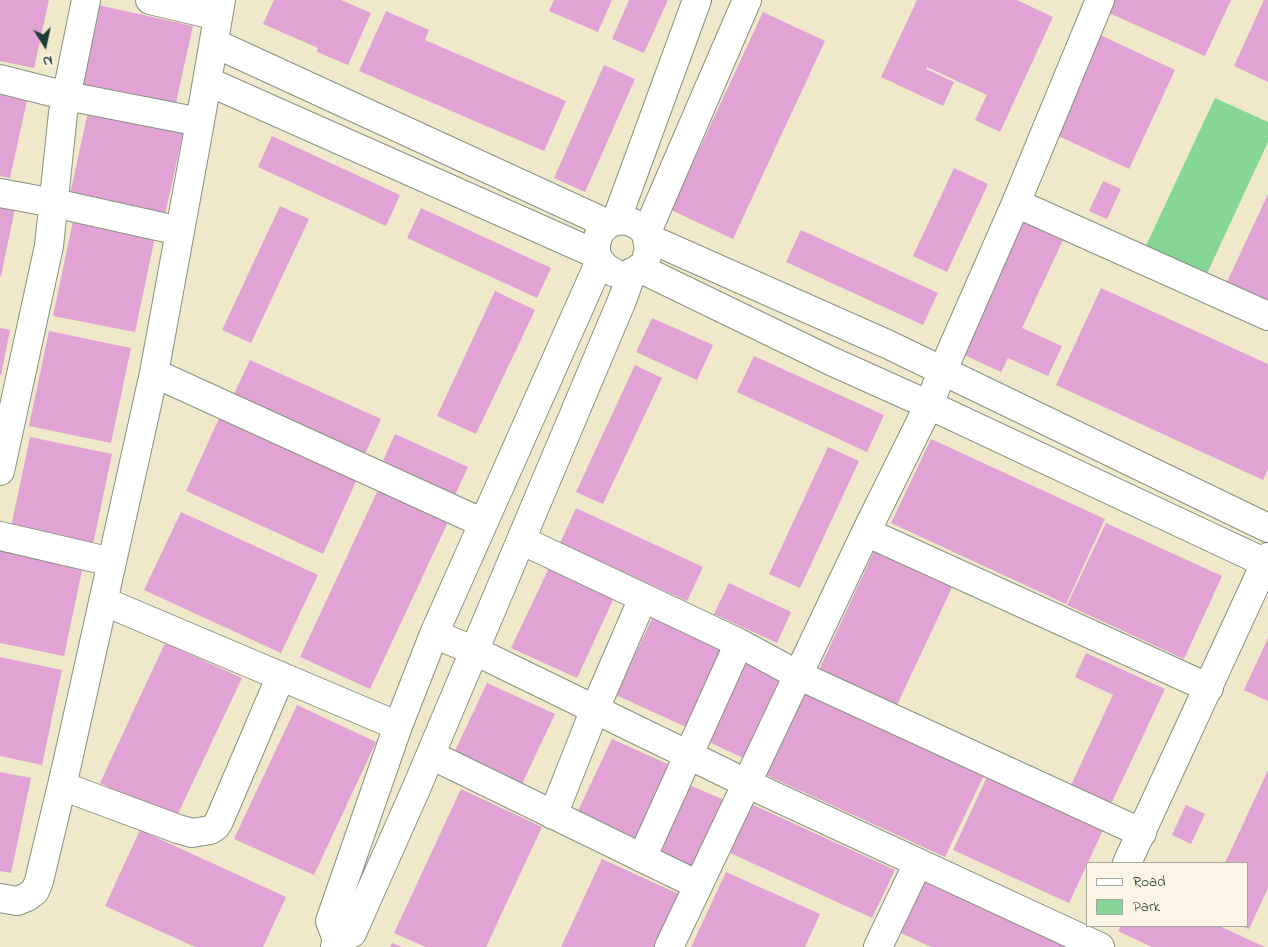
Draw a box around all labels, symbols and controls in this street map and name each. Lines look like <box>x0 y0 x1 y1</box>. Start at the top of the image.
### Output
north arrow <box>20 20 70 70</box>
text: N <box>41 49 54 71</box>
legend <box>1086 862 1248 927</box>
text: Road <box>1133 871 1166 893</box>
text: Park <box>1133 896 1160 918</box>

